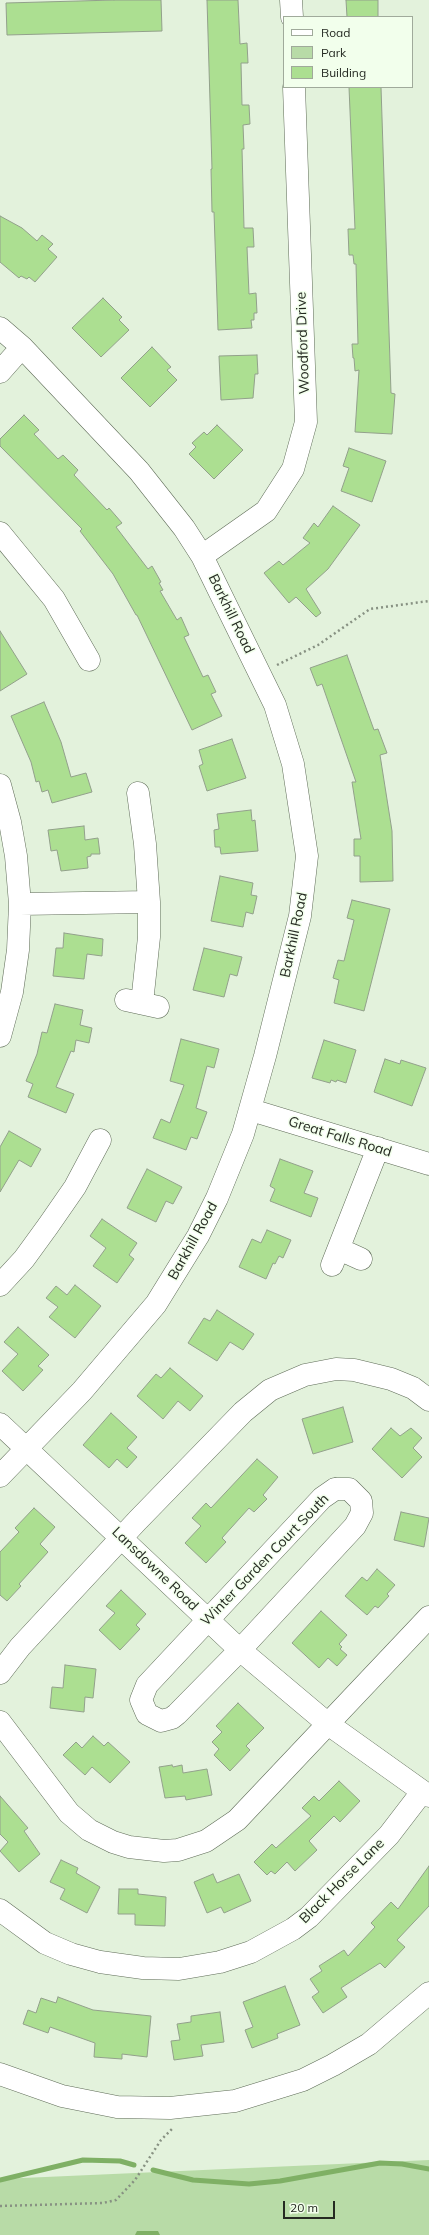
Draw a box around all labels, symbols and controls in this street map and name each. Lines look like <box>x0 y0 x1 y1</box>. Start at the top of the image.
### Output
legend <box>283 16 413 88</box>
text: Road <box>321 25 350 40</box>
text: Park <box>321 45 346 60</box>
text: Building <box>321 65 366 80</box>
street label: Woodford Drive <box>293 291 313 395</box>
street label: Barkhill Road <box>205 571 257 657</box>
street label: Barkhill Road <box>277 891 311 979</box>
street label: Great Falls Road <box>286 1113 394 1161</box>
street label: Barkhill Road <box>165 1199 221 1283</box>
street label: Winter Garden Court South <box>198 1491 332 1629</box>
street label: Lansdowne Road <box>108 1524 202 1614</box>
street label: Black Horse Lane <box>296 1835 388 1927</box>
scale bar <box>285 2193 337 2219</box>
text: 20 m <box>290 2200 318 2215</box>

